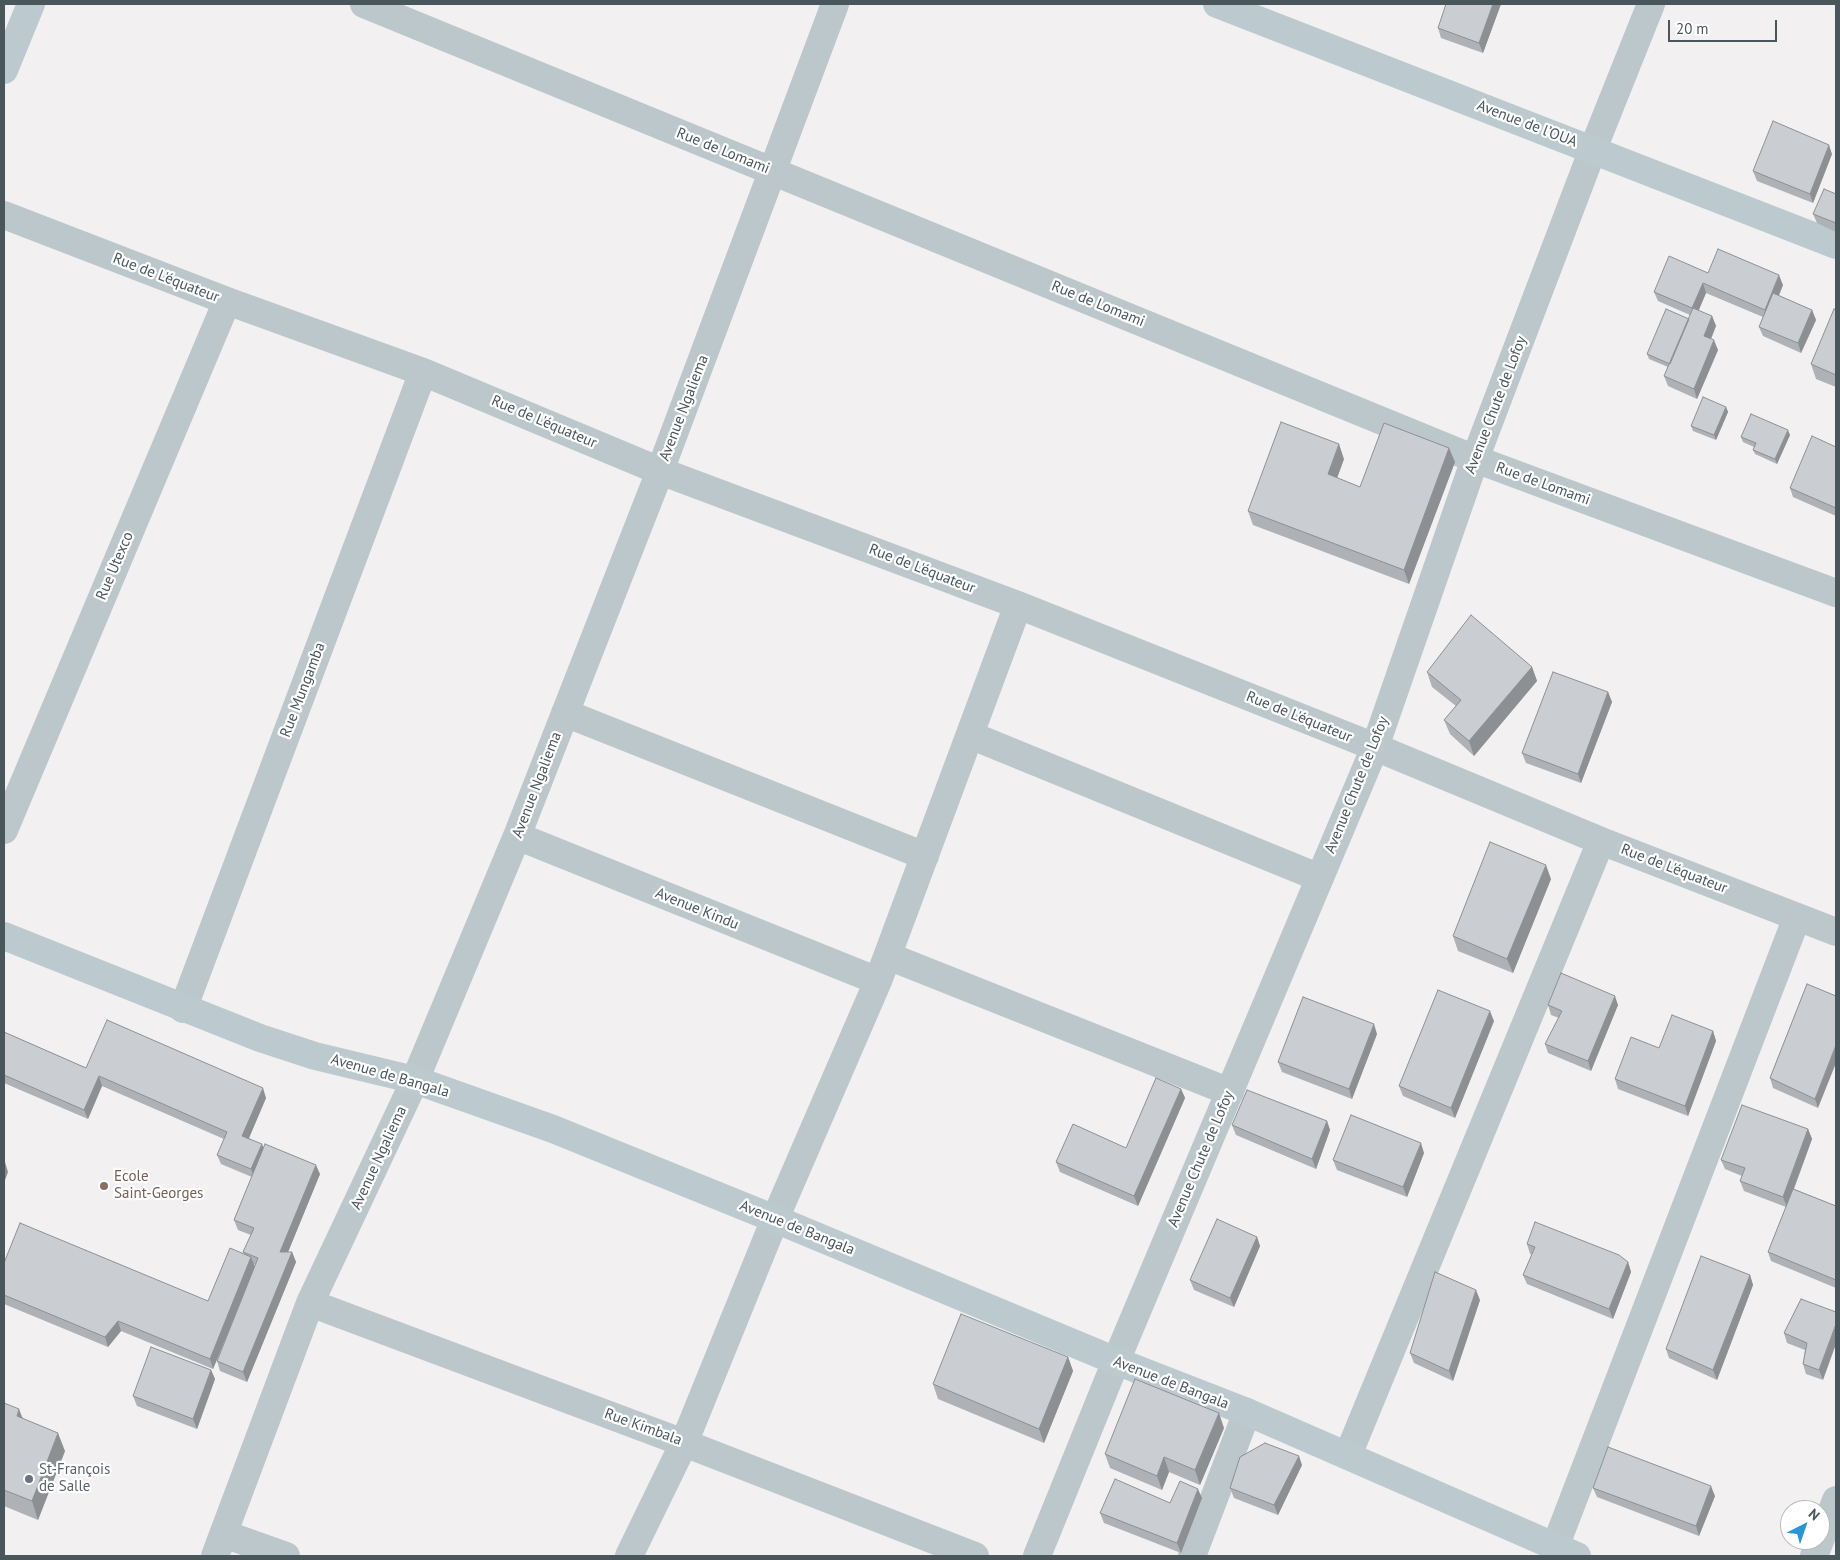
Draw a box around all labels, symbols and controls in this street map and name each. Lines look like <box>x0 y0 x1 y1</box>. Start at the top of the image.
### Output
scale bar <box>1670 10 1779 42</box>
text: 20 m <box>1676 19 1709 38</box>
street label: Avenue de l’OUA <box>1474 97 1580 151</box>
street label: Rue de Lomami <box>674 124 772 178</box>
street label: Rue de L'équateur <box>110 249 222 307</box>
street label: Rue de Lomami <box>1049 277 1147 331</box>
street label: Avenue Chute de Lofoy <box>1461 334 1531 476</box>
street label: Avenue Ngaliema <box>656 352 712 464</box>
street label: Rue de L'équateur <box>489 392 599 452</box>
street label: Rue de Lomami <box>1493 459 1593 509</box>
street label: Rue Utexco <box>93 529 137 603</box>
street label: Rue de L'équateur <box>866 540 978 598</box>
street label: Rue Mungamba <box>277 640 329 740</box>
street label: Rue de L'équateur <box>1243 688 1355 746</box>
street label: Avenue Chute de Lofoy <box>1321 714 1393 856</box>
street label: Avenue Ngaliema <box>509 729 565 841</box>
street label: Rue de L'équateur <box>1618 840 1730 898</box>
street label: Avenue Kindu <box>653 884 741 934</box>
street label: Avenue de Bangala <box>329 1050 451 1102</box>
street label: Avenue Chute de Lofoy <box>1164 1088 1238 1230</box>
street label: Avenue Ngaliema <box>347 1103 411 1213</box>
place label: Ecole Saint-Georges <box>114 1168 203 1203</box>
marker: Ecole Saint-Georges <box>98 1180 110 1192</box>
street label: Avenue de Bangala <box>737 1197 857 1259</box>
street label: Avenue de Bangala <box>1111 1353 1231 1413</box>
street label: Rue Kimbala <box>602 1405 684 1449</box>
place label: St-François de Salle <box>39 1461 110 1496</box>
marker: St-François de Salle <box>23 1473 35 1485</box>
north arrow <box>1780 1500 1830 1550</box>
text: N <box>1805 1505 1824 1524</box>

